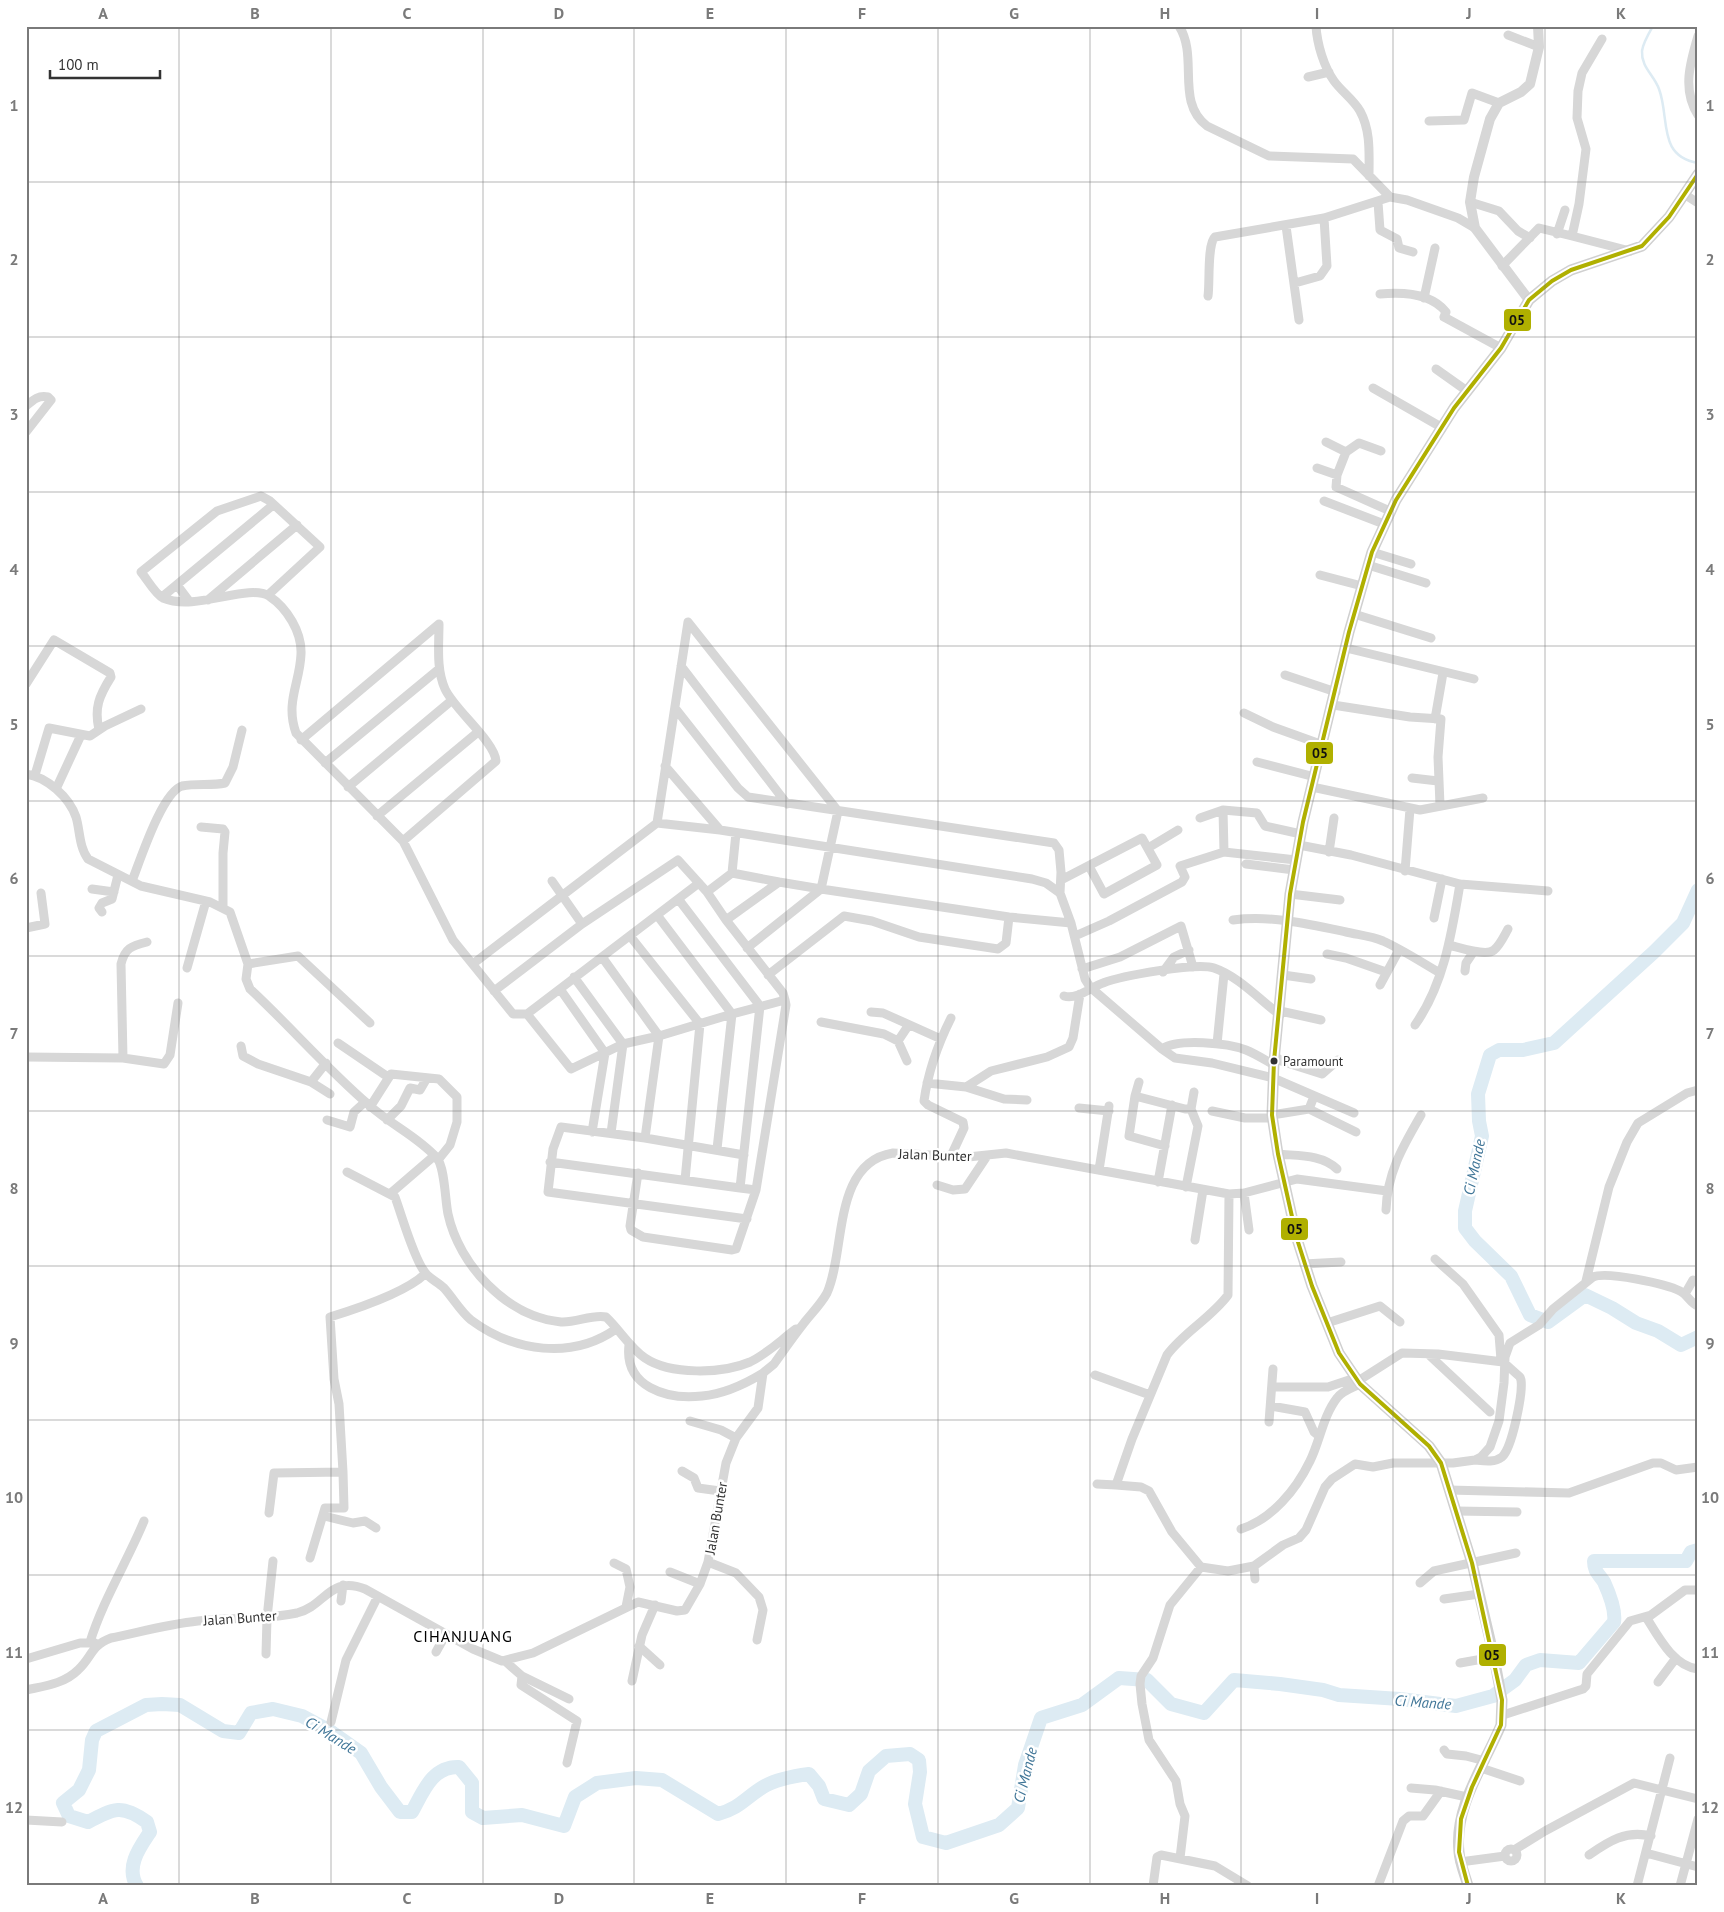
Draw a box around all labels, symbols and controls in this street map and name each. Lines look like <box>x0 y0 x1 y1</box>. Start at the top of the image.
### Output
text: A <box>98 3 108 23</box>
text: B <box>250 3 260 23</box>
text: C <box>403 3 412 23</box>
text: D <box>554 3 564 23</box>
text: E <box>706 3 714 23</box>
text: F <box>858 3 866 23</box>
text: G <box>1009 3 1019 23</box>
text: H <box>1160 3 1170 23</box>
text: I <box>1315 3 1319 23</box>
text: J <box>1465 3 1472 23</box>
text: K <box>1616 3 1626 23</box>
scale bar <box>50 48 160 80</box>
text: 100 m <box>58 55 99 74</box>
text: 1 <box>9 95 19 115</box>
text: 1 <box>1705 95 1715 115</box>
text: 2 <box>9 249 19 269</box>
text: 2 <box>1705 249 1715 269</box>
line badge: 05 <box>1503 308 1532 332</box>
text: 05 <box>1509 311 1525 329</box>
text: 3 <box>9 404 19 424</box>
text: 3 <box>1705 404 1715 424</box>
text: 4 <box>9 559 19 579</box>
text: 4 <box>1705 559 1715 579</box>
text: 5 <box>9 714 19 734</box>
text: 5 <box>1705 714 1715 734</box>
line badge: 05 <box>1305 741 1334 765</box>
text: 05 <box>1312 744 1328 762</box>
text: 6 <box>9 868 19 888</box>
text: 6 <box>1705 868 1715 888</box>
text: 7 <box>9 1023 19 1043</box>
text: 7 <box>1705 1023 1715 1043</box>
place label: Paramount <box>1283 1053 1344 1070</box>
marker: Paramount <box>1269 1056 1279 1066</box>
water label: Ci Mande <box>1459 1137 1489 1197</box>
street label: Jalan Bunter <box>897 1145 972 1165</box>
text: 8 <box>9 1178 19 1198</box>
text: 8 <box>1705 1178 1715 1198</box>
line badge: 05 <box>1280 1217 1309 1241</box>
text: 05 <box>1287 1220 1303 1238</box>
text: 9 <box>9 1333 19 1353</box>
text: 9 <box>1705 1333 1715 1353</box>
street label: Jalan Bunter <box>701 1480 731 1557</box>
text: 10 <box>5 1487 23 1507</box>
text: 10 <box>1701 1487 1719 1507</box>
street label: Jalan Bunter <box>202 1606 277 1630</box>
district label: CIHANJUANG <box>413 1626 513 1646</box>
text: 11 <box>5 1642 23 1662</box>
text: 11 <box>1701 1642 1719 1662</box>
line badge: 05 <box>1478 1643 1507 1667</box>
text: 05 <box>1484 1646 1500 1664</box>
water label: Ci Mande <box>1394 1691 1452 1713</box>
water label: Ci Mande <box>302 1712 360 1758</box>
water label: Ci Mande <box>1009 1745 1041 1805</box>
text: 12 <box>5 1797 23 1817</box>
text: 12 <box>1701 1797 1719 1817</box>
text: A <box>98 1888 108 1908</box>
text: B <box>250 1888 260 1908</box>
text: C <box>403 1888 412 1908</box>
text: D <box>554 1888 564 1908</box>
text: E <box>706 1888 714 1908</box>
text: F <box>858 1888 866 1908</box>
text: G <box>1009 1888 1019 1908</box>
text: H <box>1160 1888 1170 1908</box>
text: I <box>1315 1888 1319 1908</box>
text: J <box>1465 1888 1472 1908</box>
text: K <box>1616 1888 1626 1908</box>

